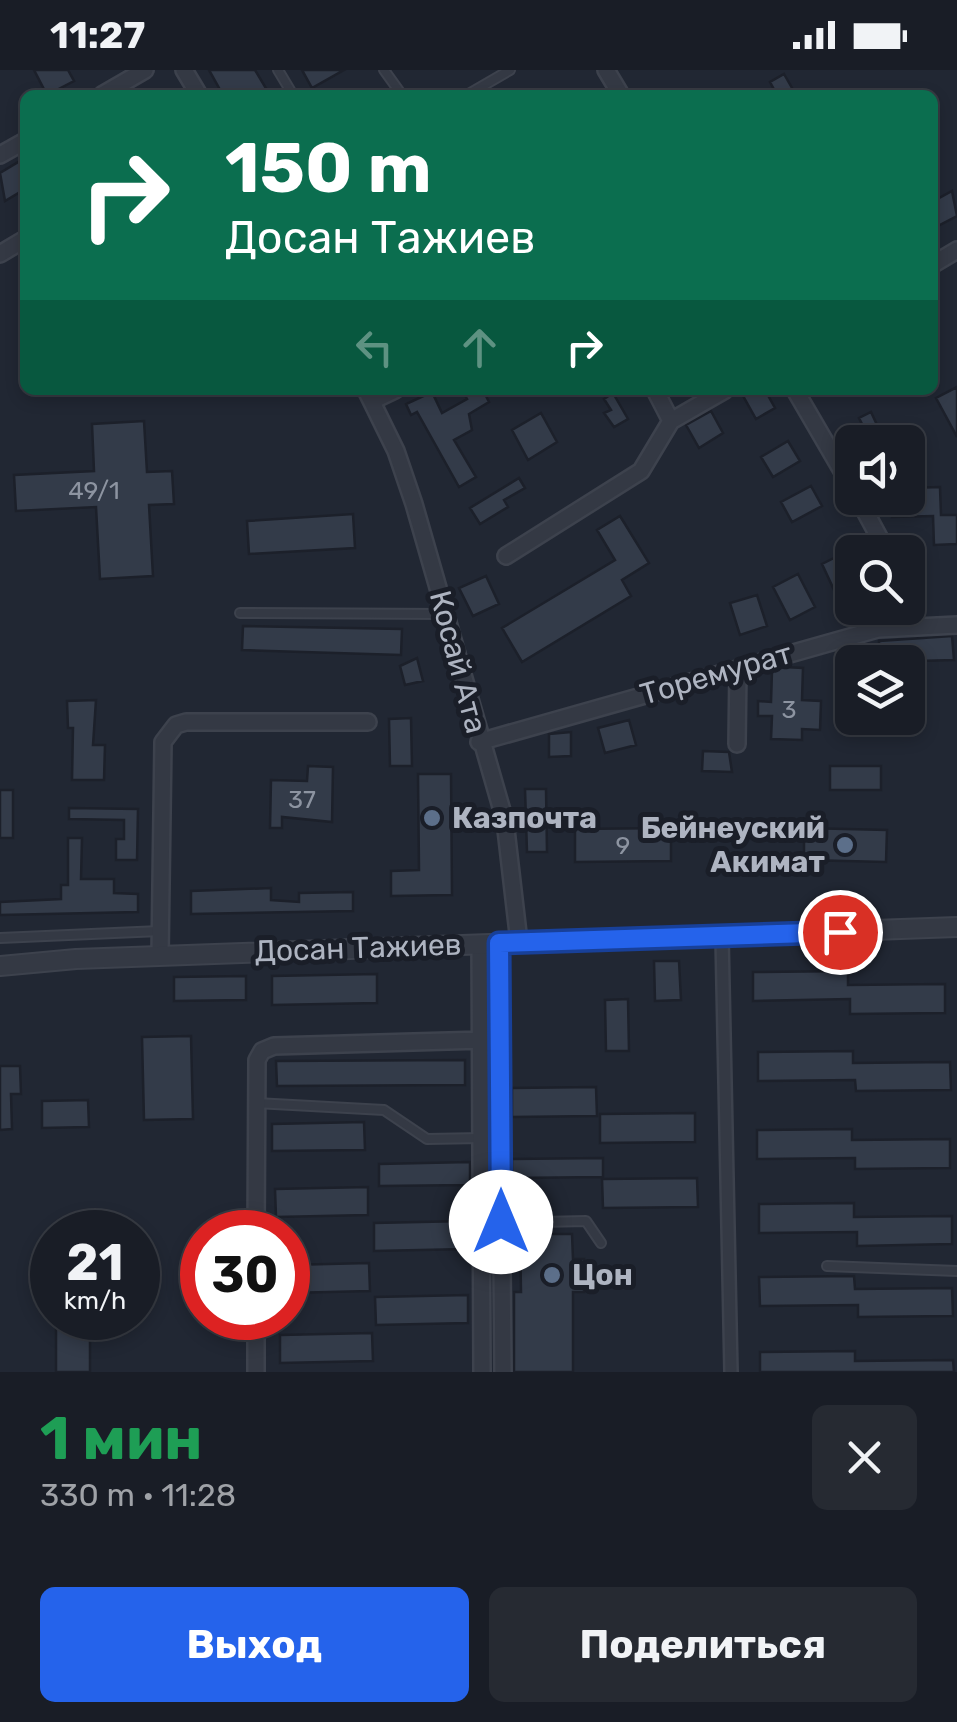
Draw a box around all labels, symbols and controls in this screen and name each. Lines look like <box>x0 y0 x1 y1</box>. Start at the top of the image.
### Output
text: 11:27 <box>50 12 145 58</box>
text: 150 m <box>225 127 432 210</box>
icon: right <box>60 130 190 260</box>
text: Досан Тажиев <box>225 211 536 264</box>
icon: left <box>347 320 402 375</box>
icon: ahead <box>452 320 507 375</box>
icon: right <box>557 320 612 375</box>
map controls <box>835 425 925 735</box>
button: sound <box>835 425 925 515</box>
house number: 49/1 <box>68 476 120 505</box>
button: search <box>835 535 925 625</box>
street label: Косай Ата <box>422 587 494 737</box>
street label: Торемурат <box>636 635 796 713</box>
button: layers <box>835 645 925 735</box>
house number: 3 <box>781 695 797 724</box>
house number: 37 <box>288 785 316 814</box>
place label: Казпочта <box>452 800 597 836</box>
marker: Казпочта <box>421 807 443 829</box>
place label: Бейнеуский Акимат <box>641 810 826 880</box>
house number: 9 <box>616 831 630 860</box>
marker: Бейнеуский Акимат <box>834 834 856 856</box>
pin <box>798 890 883 975</box>
icon: arrive <box>813 905 868 960</box>
street label: Досан Тажиев <box>254 926 462 970</box>
position arrow <box>449 1170 553 1274</box>
speed limit sign: 30 <box>180 1210 310 1340</box>
text: 21 <box>66 1233 124 1293</box>
place label: Цон <box>572 1257 633 1293</box>
marker: Цон <box>541 1264 563 1286</box>
text: km/h <box>64 1286 126 1315</box>
text: 1 мин <box>40 1403 203 1474</box>
button: close <box>812 1405 917 1510</box>
text: 330 m · 11:28 <box>40 1476 236 1514</box>
button: Выход <box>40 1587 469 1702</box>
button: Поделиться <box>489 1587 917 1702</box>

